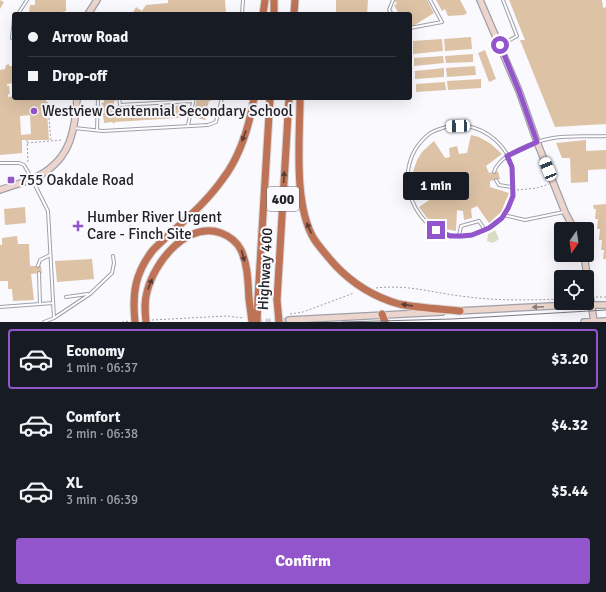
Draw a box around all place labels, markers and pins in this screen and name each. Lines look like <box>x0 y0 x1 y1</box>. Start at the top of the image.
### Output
place label: Westview Centennial Secondary School <box>42 102 293 120</box>
marker: Westview Centennial Secondary School <box>29 106 39 116</box>
place label: 755 Oakdale Road <box>19 171 134 189</box>
marker: 755 Oakdale Road <box>6 175 16 185</box>
place label: Humber River Urgent Care - Finch Site <box>87 208 222 243</box>
marker: Humber River Urgent Care - Finch Site <box>72 220 84 232</box>

